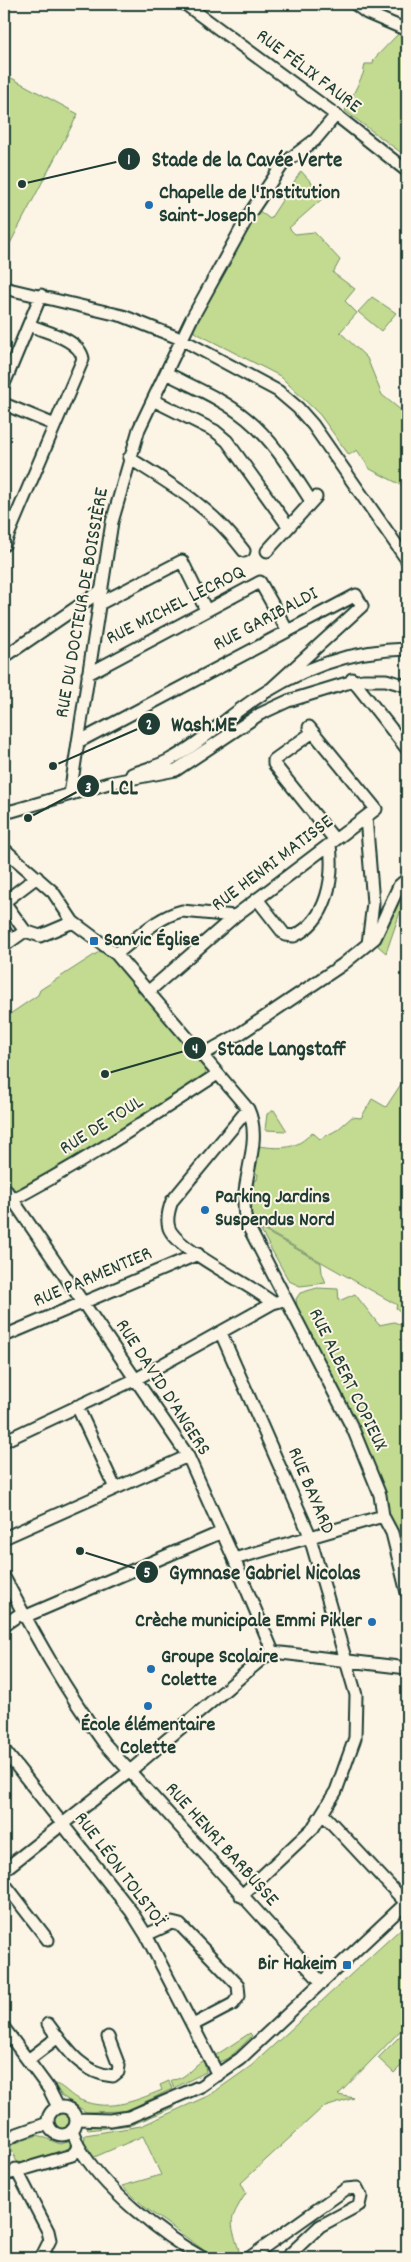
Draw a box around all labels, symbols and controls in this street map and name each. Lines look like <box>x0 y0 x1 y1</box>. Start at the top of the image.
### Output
street label: RUE FÉLIX FAURE <box>250 23 366 121</box>
callout: Stade de la Cavée Verte <box>117 141 352 177</box>
text: Stade de la Cavée Verte <box>152 147 342 177</box>
text: 1 <box>127 150 131 172</box>
place label: Chapelle de l'Institution Saint-Joseph <box>159 180 340 231</box>
marker: Chapelle de l'Institution Saint-Joseph <box>143 199 155 211</box>
street label: RUE DU DOCTEUR DE BOISSIÈRE <box>49 486 117 720</box>
street label: RUE MICHEL LECROQ <box>102 559 250 653</box>
street label: RUE GARIBALDI <box>209 581 323 659</box>
callout: Wash.ME <box>136 706 247 742</box>
text: Wash.ME <box>171 712 237 742</box>
text: 2 <box>146 715 152 737</box>
callout: LCL <box>76 768 148 804</box>
text: LCL <box>110 775 138 805</box>
text: 3 <box>85 778 92 800</box>
street label: RUE HENRI MATISSE <box>206 809 340 919</box>
place label: Sanvic Église <box>104 927 200 955</box>
marker: Sanvic Église <box>88 935 100 947</box>
callout: Stade Langstaff <box>183 1030 357 1066</box>
text: Stade Langstaff <box>218 1036 346 1066</box>
text: 4 <box>192 1039 198 1061</box>
street label: RUE DE TOUL <box>55 1089 149 1163</box>
place label: Parking Jardins Suspendus Nord <box>215 1184 335 1235</box>
marker: Parking Jardins Suspendus Nord <box>199 1204 211 1216</box>
street label: RUE PARMENTIER <box>29 1240 157 1316</box>
street label: RUE ALBERT COPIEUX <box>300 1304 394 1456</box>
street label: RUE DAVID D'ANGERS <box>107 1314 217 1462</box>
street label: RUE BAYARD <box>279 1443 341 1539</box>
callout: Gymnase Gabriel Nicolas <box>134 1554 371 1590</box>
text: Gymnase Gabriel Nicolas <box>169 1560 361 1590</box>
text: 5 <box>144 1563 151 1585</box>
place label: Crèche municipale Emmi Pikler <box>135 1608 363 1636</box>
marker: Crèche municipale Emmi Pikler <box>366 1616 378 1628</box>
place label: Groupe Scolaire Colette <box>161 1644 279 1695</box>
marker: Groupe Scolaire Colette <box>145 1663 157 1675</box>
marker: École élémentaire Colette <box>142 1700 154 1712</box>
place label: École élémentaire Colette <box>81 1712 215 1763</box>
street label: RUE HENRI BARBUSSE <box>157 1777 285 1913</box>
street label: RUE LÉON TOLSTOÏ <box>66 1807 172 1934</box>
place label: Bir Hakeim <box>258 1951 337 1979</box>
marker: Bir Hakeim <box>341 1959 353 1971</box>

